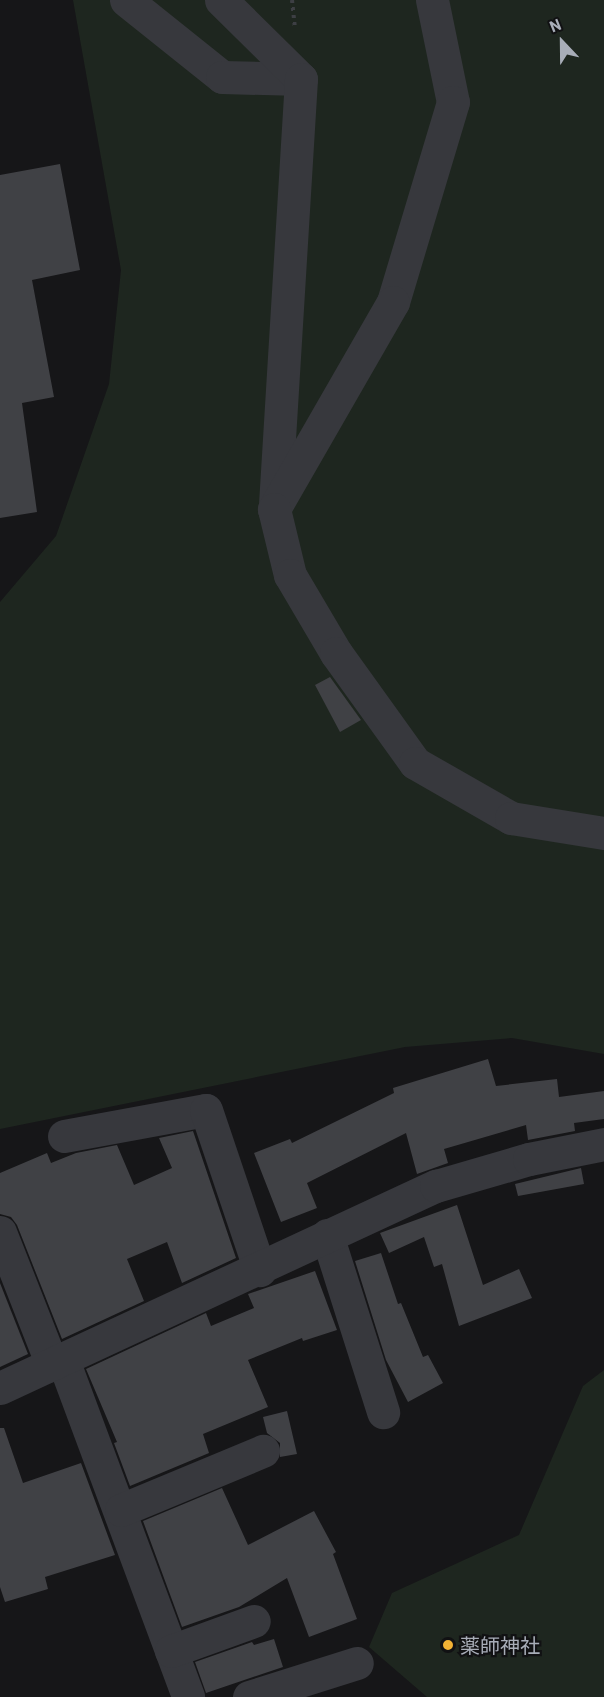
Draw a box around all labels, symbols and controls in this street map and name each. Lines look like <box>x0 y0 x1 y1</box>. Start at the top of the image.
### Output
north arrow <box>532 12 592 72</box>
text: N <box>547 14 564 36</box>
place label: 薬師神社 <box>460 1633 540 1657</box>
marker: 薬師神社 <box>441 1638 455 1652</box>

